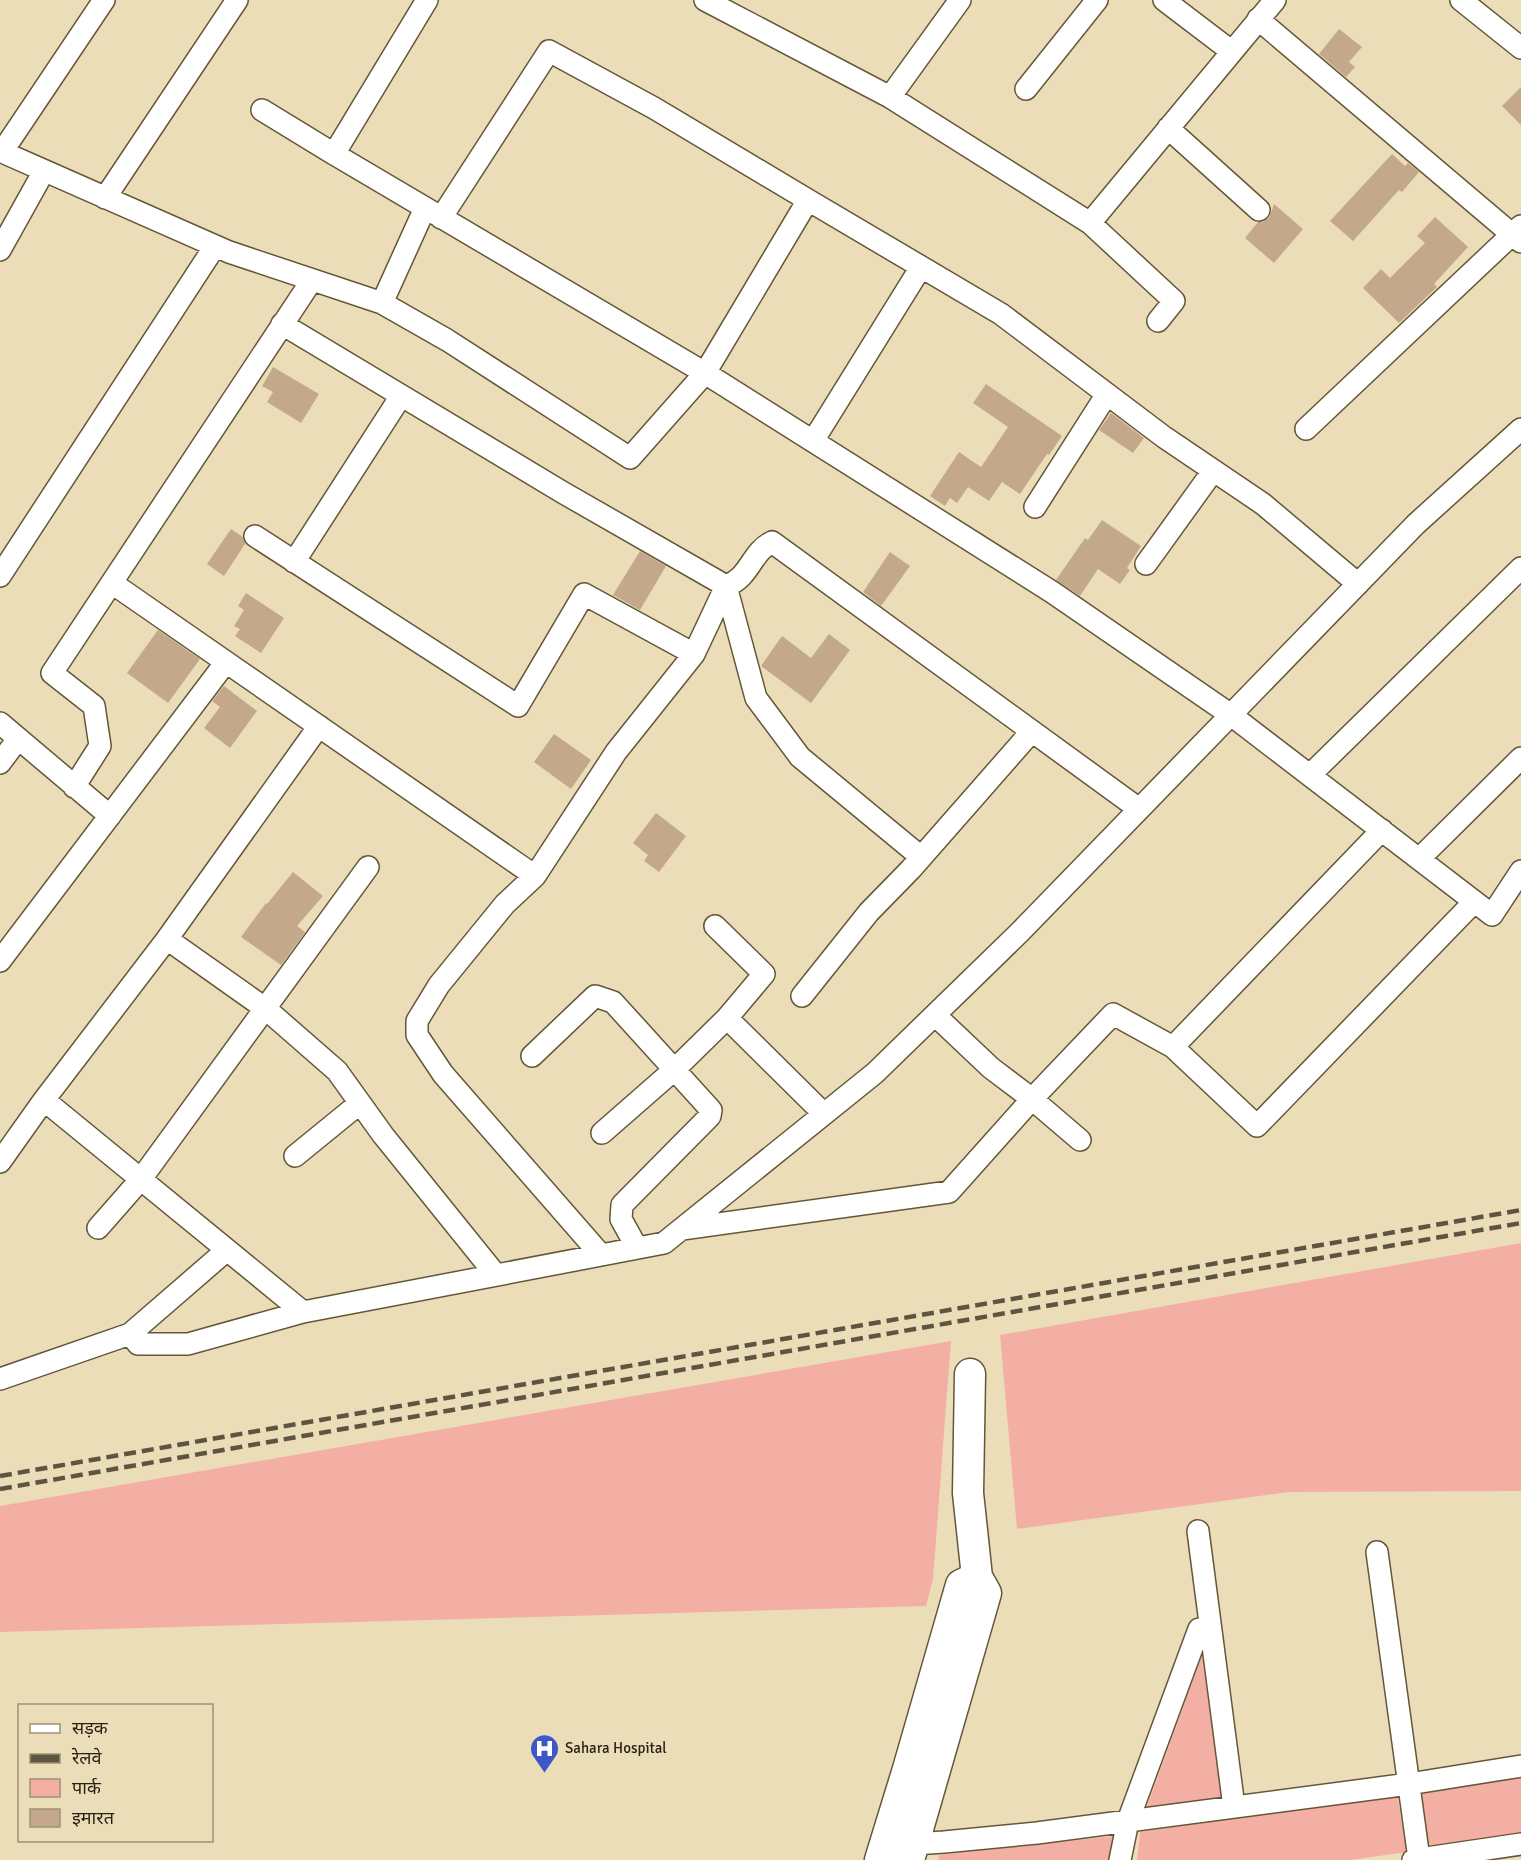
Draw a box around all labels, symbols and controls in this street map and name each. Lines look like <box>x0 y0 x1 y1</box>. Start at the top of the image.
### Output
legend <box>18 1704 213 1842</box>
text: सड़क <box>72 1717 109 1739</box>
hospital icon: Sahara Hospital <box>528 1732 560 1774</box>
place label: Sahara Hospital <box>565 1739 667 1757</box>
text: रेलवे <box>71 1747 103 1769</box>
text: पार्क <box>72 1777 102 1799</box>
text: इमारत <box>72 1807 115 1829</box>

